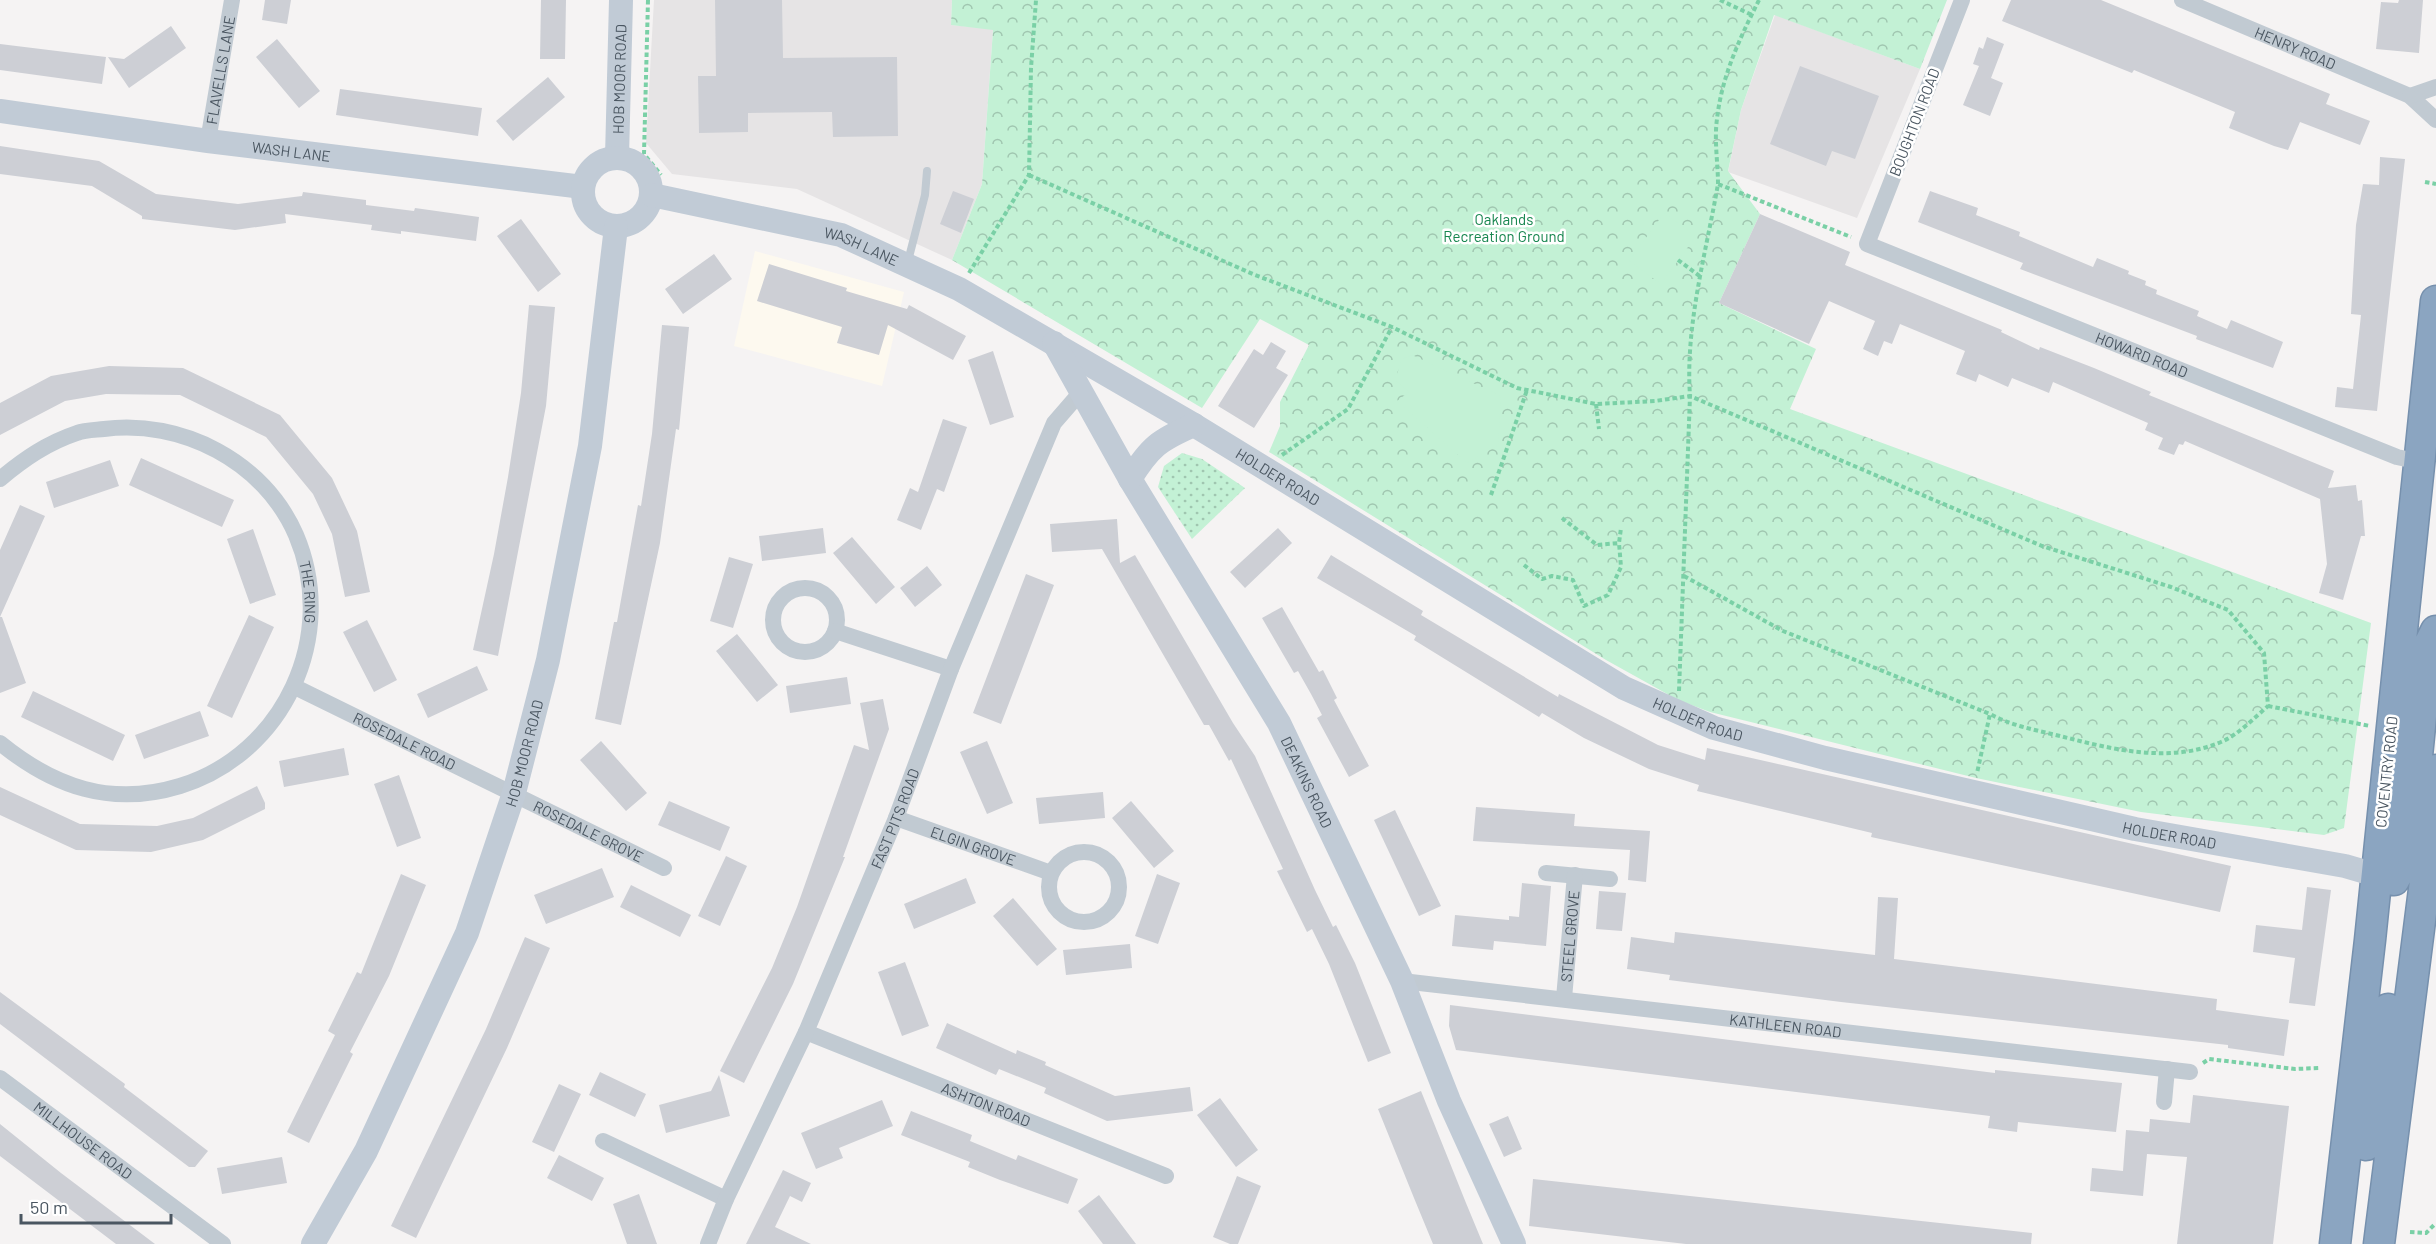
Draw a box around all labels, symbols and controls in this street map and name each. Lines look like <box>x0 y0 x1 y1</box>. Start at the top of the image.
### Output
street label: FLAVELLS LANE <box>202 14 238 126</box>
street label: HENRY ROAD <box>2252 23 2339 73</box>
street label: HOB MOOR ROAD <box>609 24 629 134</box>
street label: BOUGHTON ROAD <box>1885 65 1943 179</box>
street label: WASH LANE <box>251 137 332 165</box>
park label: Oaklands Recreation Ground <box>1443 210 1565 245</box>
street label: WASH LANE <box>823 223 902 269</box>
street label: HOWARD ROAD <box>2093 328 2191 381</box>
street label: HOLDER ROAD <box>1233 444 1323 509</box>
street label: THE RING <box>296 559 320 624</box>
street label: HOLDER ROAD <box>1650 693 1745 744</box>
street label: HOB MOOR ROAD <box>501 698 547 809</box>
street label: ROSEDALE ROAD <box>350 708 459 773</box>
street label: COVENTRY ROAD <box>2371 715 2401 829</box>
street label: DEAKINS ROAD <box>1278 733 1337 831</box>
street label: FAST PITS ROAD <box>867 766 923 871</box>
street label: ROSEDALE GROVE <box>531 796 647 866</box>
street label: HOLDER ROAD <box>2121 817 2218 852</box>
street label: ELGIN GROVE <box>928 822 1018 869</box>
street label: STEEL GROVE <box>1556 890 1583 983</box>
street label: KATHLEEN ROAD <box>1728 1010 1843 1041</box>
street label: ASHTON ROAD <box>939 1078 1033 1130</box>
street label: MILLHOUSE ROAD <box>31 1098 136 1183</box>
scale bar <box>21 1187 171 1225</box>
text: 50 m <box>30 1196 68 1218</box>

